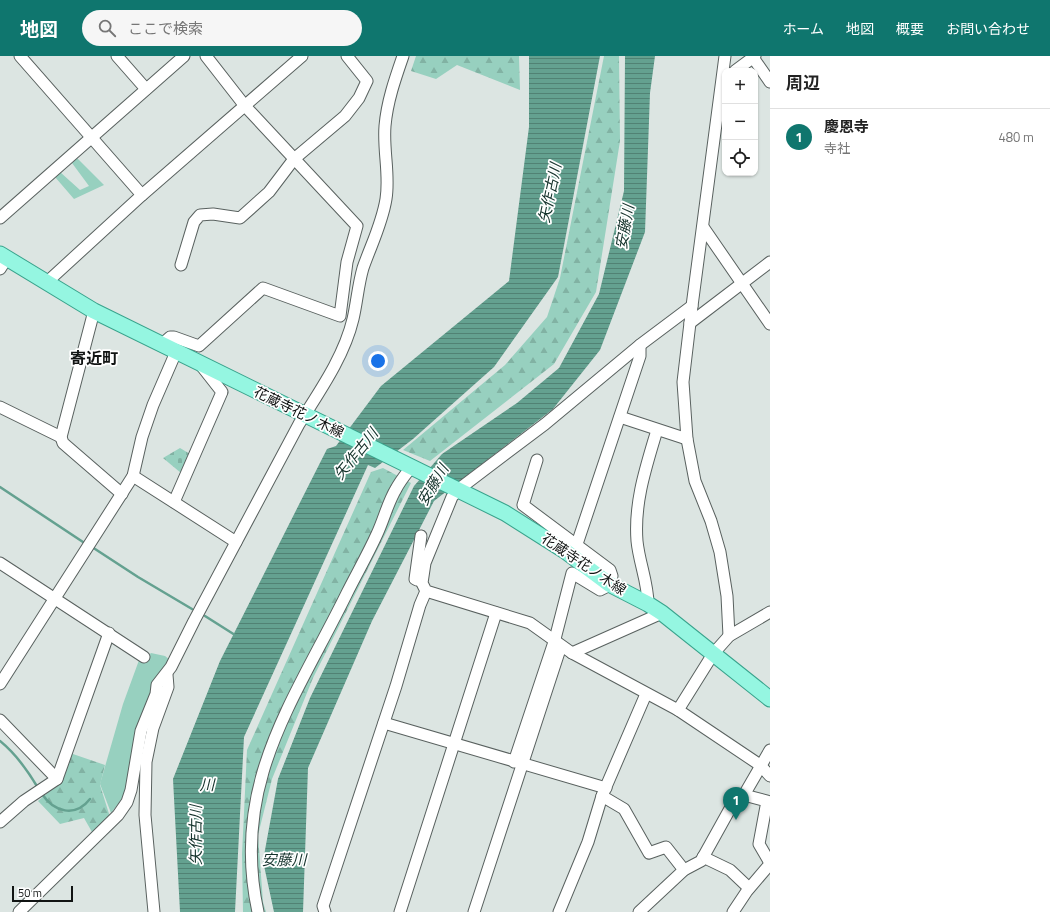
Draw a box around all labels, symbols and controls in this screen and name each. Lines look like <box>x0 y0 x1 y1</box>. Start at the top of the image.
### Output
search box <box>82 10 362 46</box>
text: 地図 <box>20 14 58 43</box>
icon: search <box>96 17 118 39</box>
text: ここで検索 <box>128 17 203 40</box>
text: ホーム <box>782 18 824 39</box>
text: 地図 <box>846 18 874 39</box>
text: 概要 <box>896 18 924 39</box>
text: お問い合わせ <box>946 18 1030 39</box>
map controls <box>722 68 758 176</box>
button: + <box>722 68 758 104</box>
text: 周辺 <box>786 70 820 96</box>
button: − <box>722 104 758 140</box>
text: 慶恩寺 <box>824 115 869 138</box>
text: 1 <box>795 127 803 147</box>
text: 480 m <box>998 127 1034 147</box>
text: 寺社 <box>824 138 850 158</box>
button: locate <box>722 140 758 176</box>
water label: 矢作古川 <box>532 159 567 225</box>
water label: 安藤川 <box>609 201 640 251</box>
district label: 寄近町 <box>70 346 118 370</box>
your location <box>368 351 388 371</box>
street label: 花蔵寺花ノ木線 <box>251 381 348 442</box>
water label: 矢作古川 <box>328 422 385 484</box>
water label: 安藤川 <box>411 458 455 510</box>
street label: 花蔵寺花ノ木線 <box>538 527 631 600</box>
water label: 川 <box>199 773 216 796</box>
pin: 1 <box>723 787 749 820</box>
water label: 矢作古川 <box>184 803 207 865</box>
water label: 安藤川 <box>261 848 308 871</box>
scale bar <box>12 884 73 903</box>
text: 50 m <box>18 885 42 901</box>

